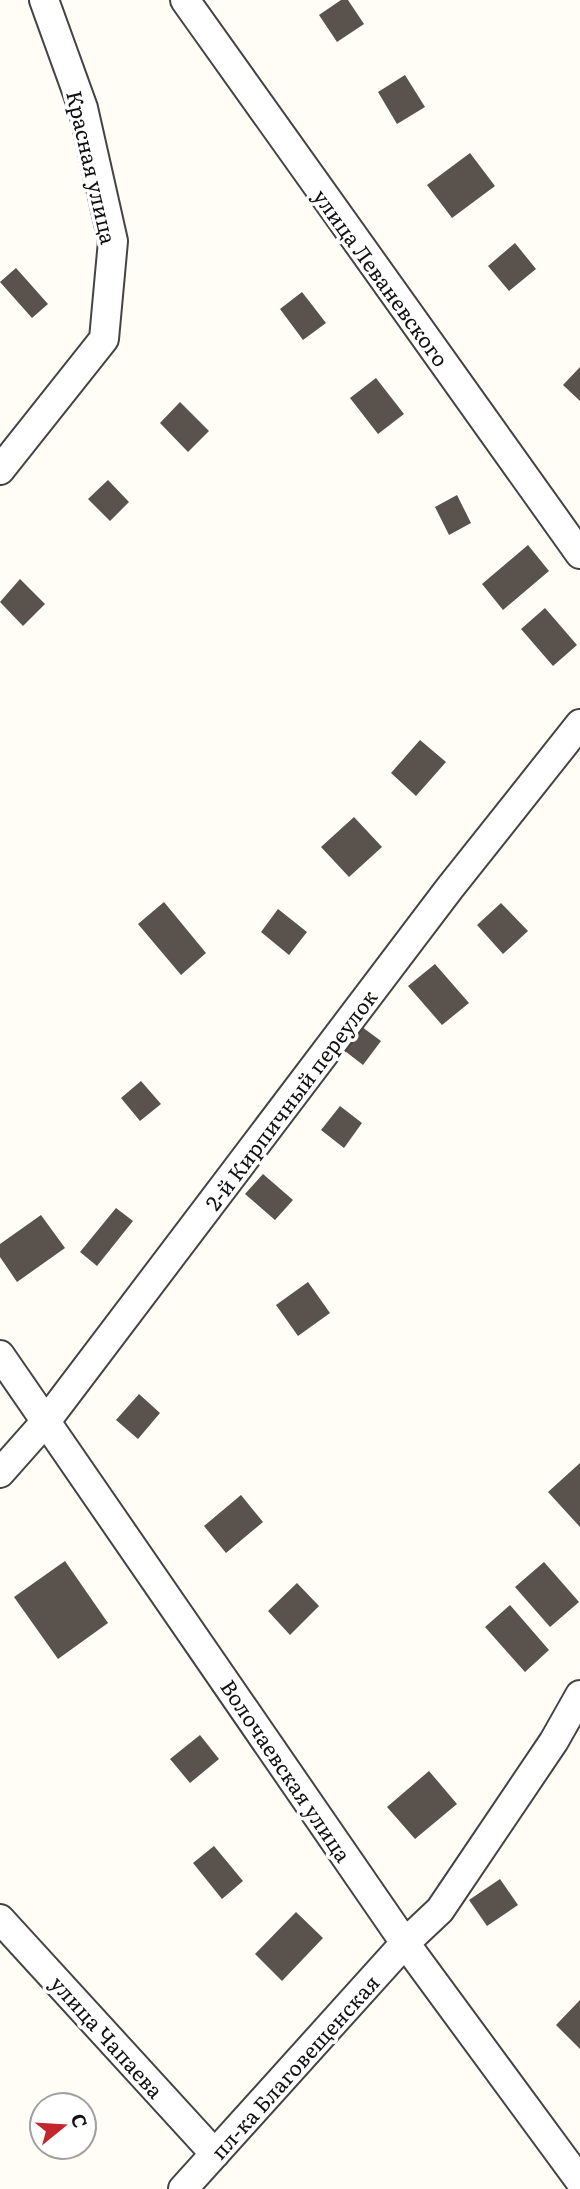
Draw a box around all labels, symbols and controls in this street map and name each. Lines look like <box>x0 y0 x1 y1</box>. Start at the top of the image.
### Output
street label: Красная улица <box>60 87 126 248</box>
street label: улица Леваневского <box>307 182 457 372</box>
street label: 2-й Кирпичный переулок <box>197 982 384 1216</box>
street label: Волочаевская улица <box>214 1673 360 1868</box>
street label: пл-ка Благовещенская <box>203 1967 385 2165</box>
street label: улица Чапаева <box>44 1968 172 2105</box>
north arrow <box>28 2091 98 2161</box>
text: С <box>65 2110 96 2131</box>

